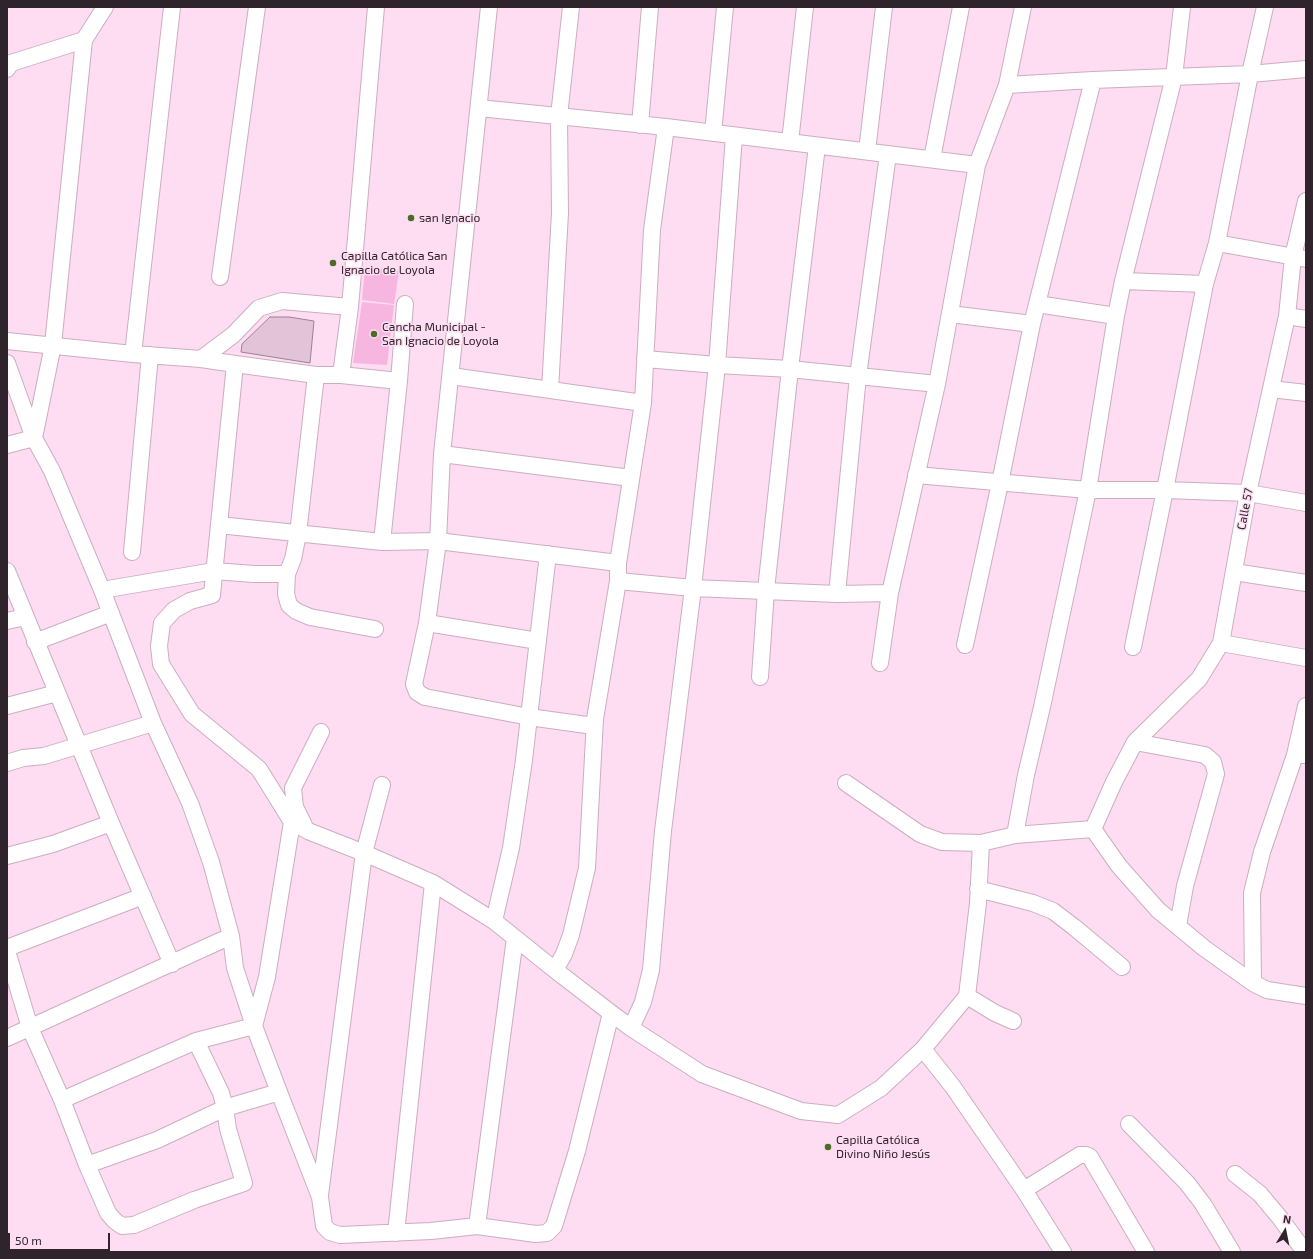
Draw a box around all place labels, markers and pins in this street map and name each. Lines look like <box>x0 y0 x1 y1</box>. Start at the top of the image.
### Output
place label: san Ignacio <box>419 211 480 225</box>
marker: san Ignacio <box>406 213 416 223</box>
place label: Capilla Católica San Ignacio de Loyola <box>341 249 448 277</box>
marker: Capilla Católica San Ignacio de Loyola <box>328 258 338 268</box>
place label: Cancha Municipal - San Ignacio de Loyola <box>382 320 499 348</box>
marker: Cancha Municipal - San Ignacio de Loyola <box>369 329 379 339</box>
place label: Capilla Católica Divino Niño Jesús <box>836 1133 930 1161</box>
marker: Capilla Católica Divino Niño Jesús <box>823 1142 833 1152</box>

